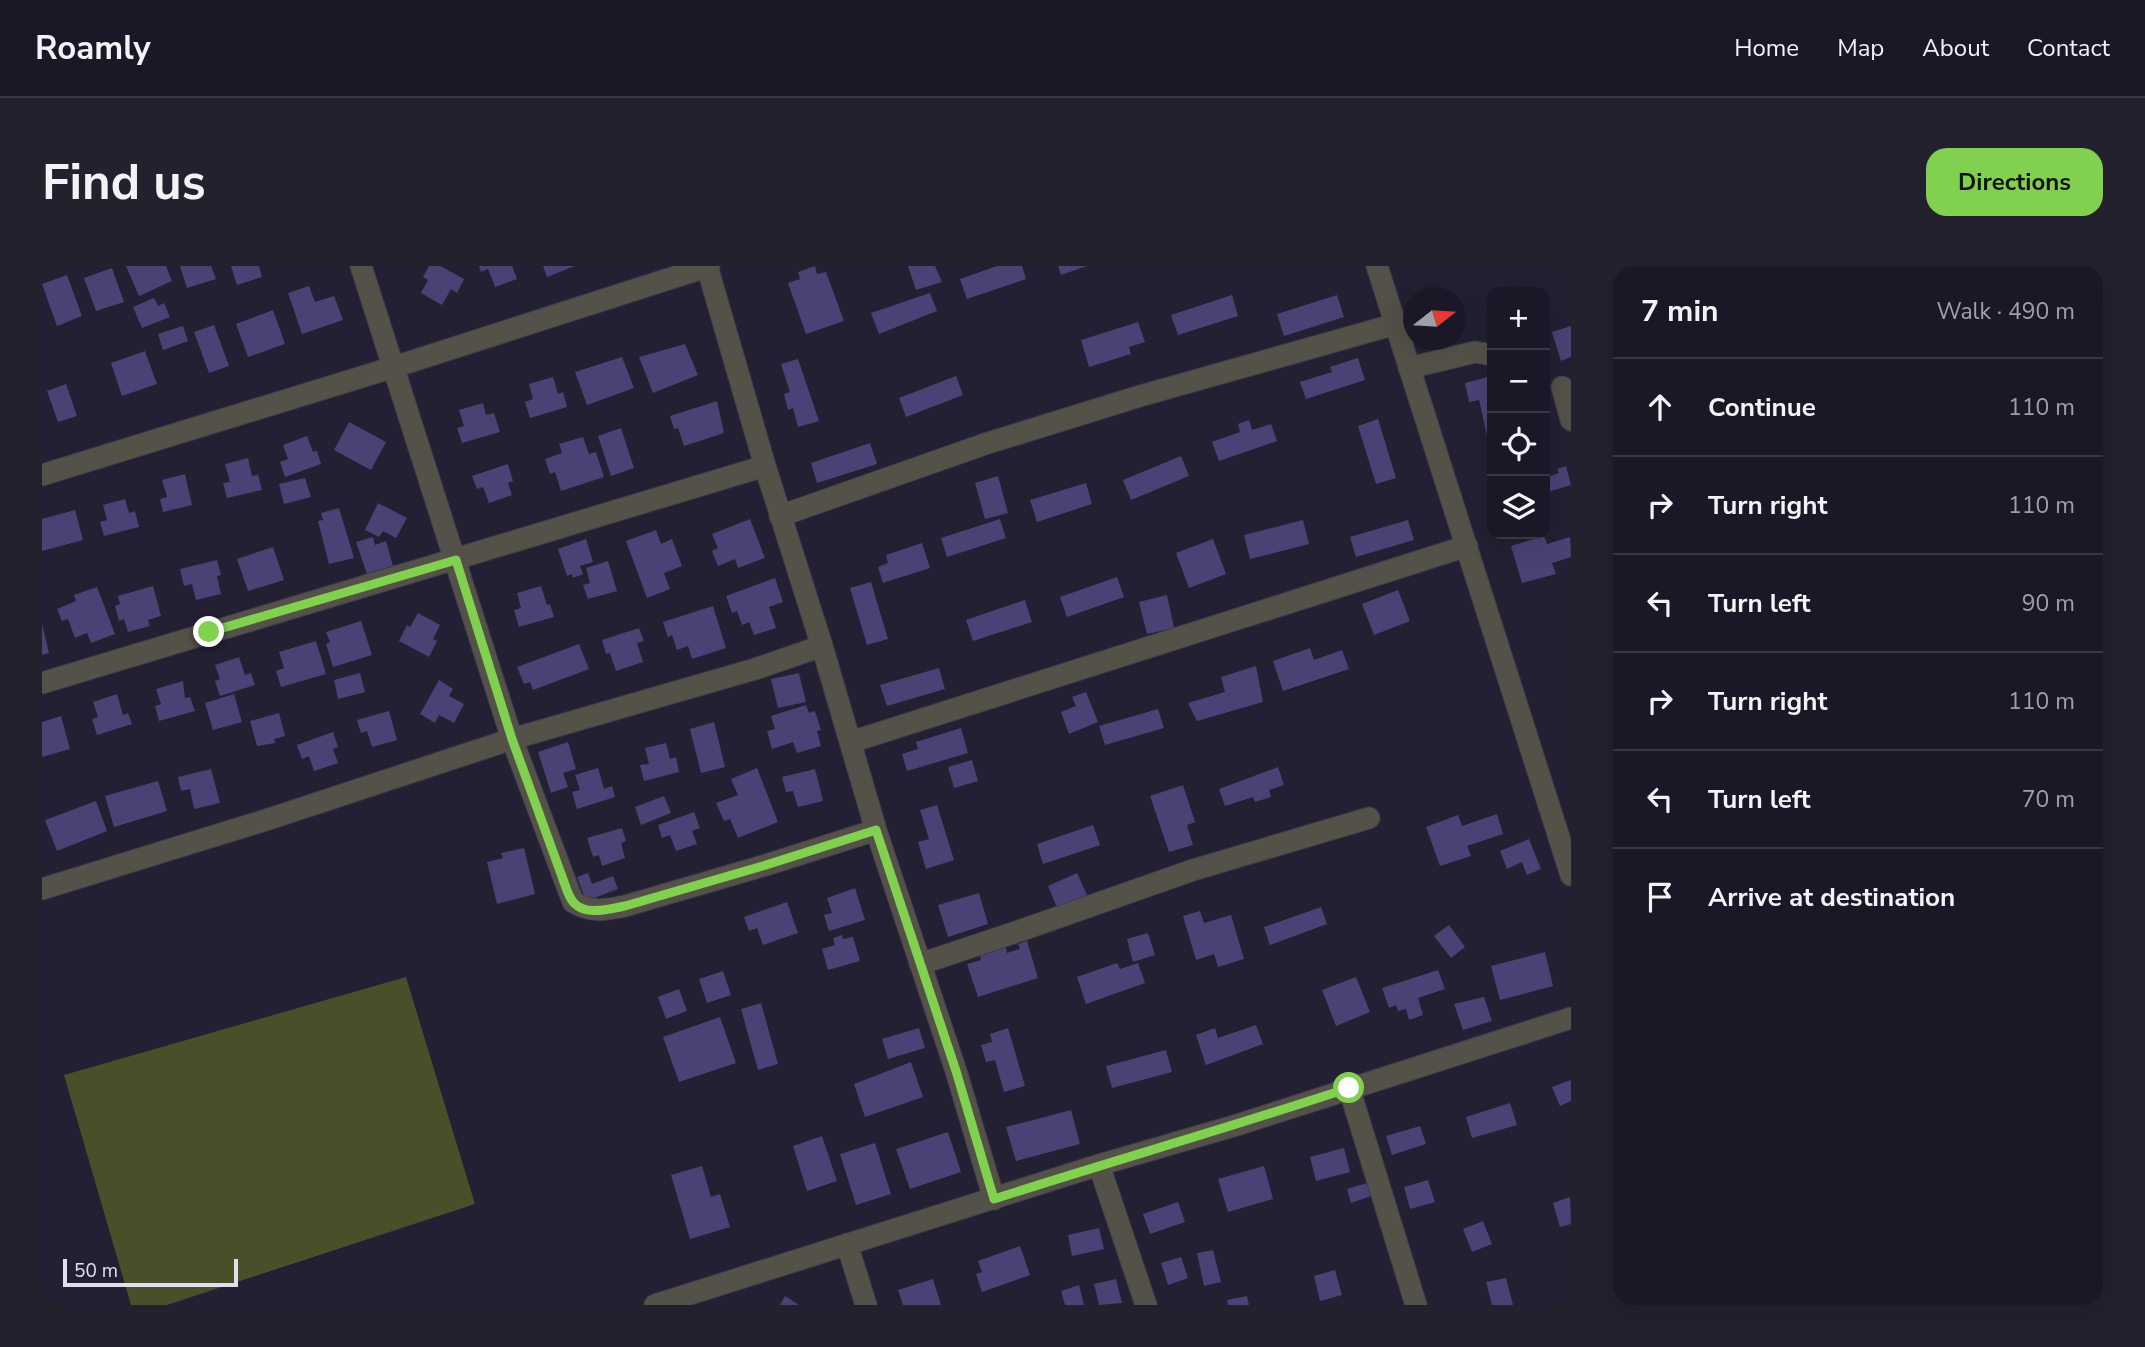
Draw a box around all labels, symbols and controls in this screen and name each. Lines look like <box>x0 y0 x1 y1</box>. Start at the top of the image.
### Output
text: Roamly <box>35 26 151 71</box>
text: Home <box>1734 32 1799 64</box>
text: Map <box>1837 32 1884 64</box>
text: About <box>1922 32 1989 64</box>
text: Contact <box>2027 32 2110 64</box>
button: Directions <box>1926 148 2103 216</box>
text: Find us <box>42 149 206 216</box>
north arrow <box>1403 287 1466 350</box>
map controls <box>1487 287 1550 539</box>
button: + <box>1487 287 1550 350</box>
text: 7 min <box>1641 291 1719 332</box>
text: Walk · 490 m <box>1936 296 2075 327</box>
button: − <box>1487 350 1550 413</box>
icon: ahead <box>1641 388 1679 426</box>
text: Continue <box>1708 390 1816 425</box>
text: 110 m <box>2008 392 2075 423</box>
button: locate <box>1487 413 1550 476</box>
button: layers <box>1487 476 1550 539</box>
icon: right <box>1641 486 1679 524</box>
text: Turn right <box>1708 488 1827 523</box>
text: 110 m <box>2008 490 2075 521</box>
icon: left <box>1641 584 1679 622</box>
text: Turn left <box>1708 586 1811 621</box>
text: 90 m <box>2022 588 2075 619</box>
route end <box>193 616 224 647</box>
icon: right <box>1641 682 1679 720</box>
text: Turn right <box>1708 684 1827 719</box>
text: 110 m <box>2008 686 2075 717</box>
icon: left <box>1641 780 1679 818</box>
text: Turn left <box>1708 782 1811 817</box>
text: 70 m <box>2022 784 2075 815</box>
icon: arrive <box>1641 878 1679 916</box>
text: Arrive at destination <box>1708 880 1955 915</box>
route start <box>1333 1072 1364 1103</box>
scale bar <box>63 1256 238 1288</box>
text: 50 m <box>74 1258 118 1284</box>

